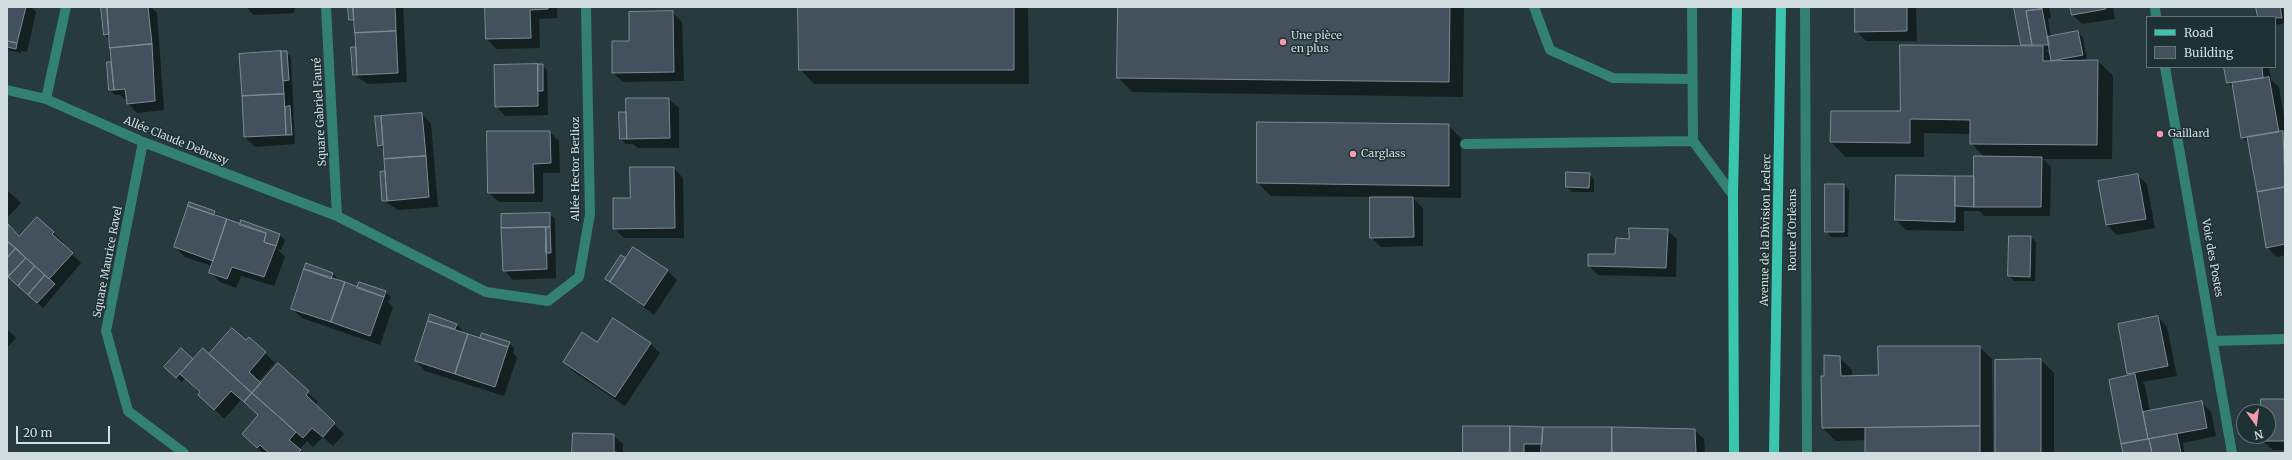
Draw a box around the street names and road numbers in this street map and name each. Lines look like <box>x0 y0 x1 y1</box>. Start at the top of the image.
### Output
street label: Square Gabriel Fauré <box>311 57 329 167</box>
street label: Allée Claude Debussy <box>122 114 230 168</box>
street label: Allée Hector Berlioz <box>569 117 583 221</box>
street label: Avenue de la Division Leclerc <box>1758 154 1774 306</box>
street label: Route d'Orléans <box>1786 189 1800 271</box>
street label: Square Maurice Ravel <box>91 205 125 319</box>
street label: Voie des Postes <box>2199 218 2225 298</box>

